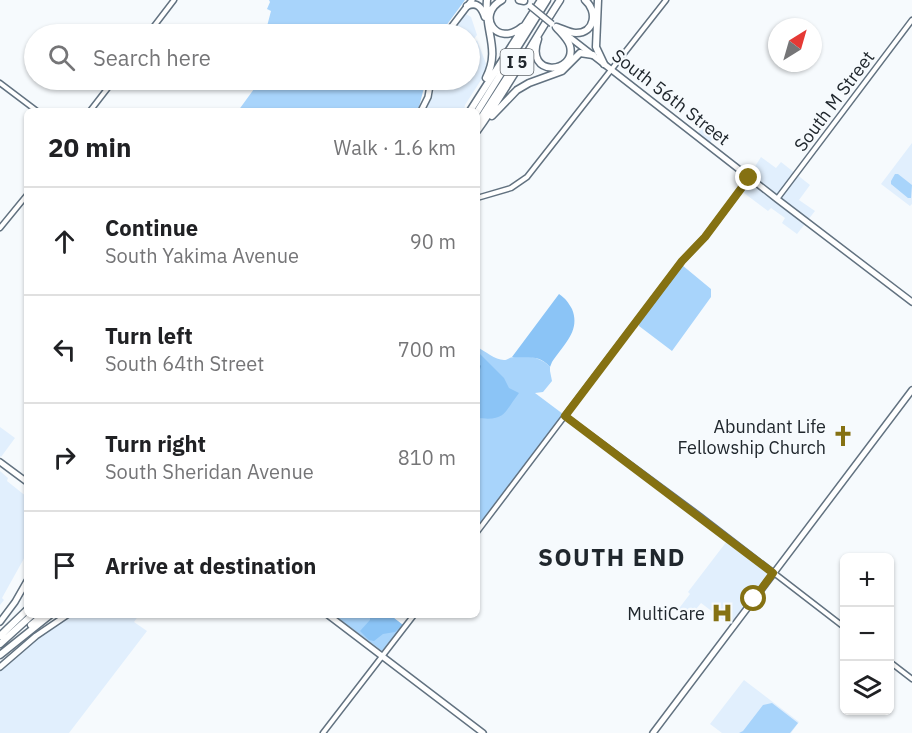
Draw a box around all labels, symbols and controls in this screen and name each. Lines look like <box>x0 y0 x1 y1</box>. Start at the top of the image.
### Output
north arrow <box>768 18 822 72</box>
search box <box>24 24 480 90</box>
icon: search <box>45 41 78 74</box>
text: Search here <box>93 43 211 72</box>
street label: South 56th Street <box>607 44 735 150</box>
street label: South M Street <box>789 46 879 156</box>
road number: I 5 <box>500 49 534 75</box>
text: 20 min <box>48 130 132 164</box>
text: Walk · 1.6 km <box>334 134 456 161</box>
route end <box>735 164 761 190</box>
text: Continue <box>105 213 198 242</box>
icon: ahead <box>48 225 81 258</box>
text: 90 m <box>410 228 456 255</box>
text: South Yakima Avenue <box>105 242 299 269</box>
text: Turn left <box>105 321 193 350</box>
icon: left <box>48 333 81 366</box>
text: 700 m <box>398 336 456 363</box>
text: South 64th Street <box>105 350 264 377</box>
place label: Abundant Life Fellowship Church <box>677 415 826 459</box>
church icon: Abundant Life Fellowship Church <box>831 424 855 448</box>
text: Turn right <box>105 429 206 458</box>
icon: right <box>48 441 81 474</box>
text: 810 m <box>398 444 456 471</box>
text: South Sheridan Avenue <box>105 458 314 485</box>
district label: SOUTH END <box>538 541 686 573</box>
icon: arrive <box>48 549 81 582</box>
text: Arrive at destination <box>105 551 316 580</box>
map controls <box>840 553 894 715</box>
button: + <box>840 553 894 607</box>
route start <box>740 585 766 611</box>
hospital icon: MultiCare <box>710 601 734 625</box>
place label: MultiCare <box>627 602 705 625</box>
button: − <box>840 607 894 661</box>
button: layers <box>840 661 894 715</box>

